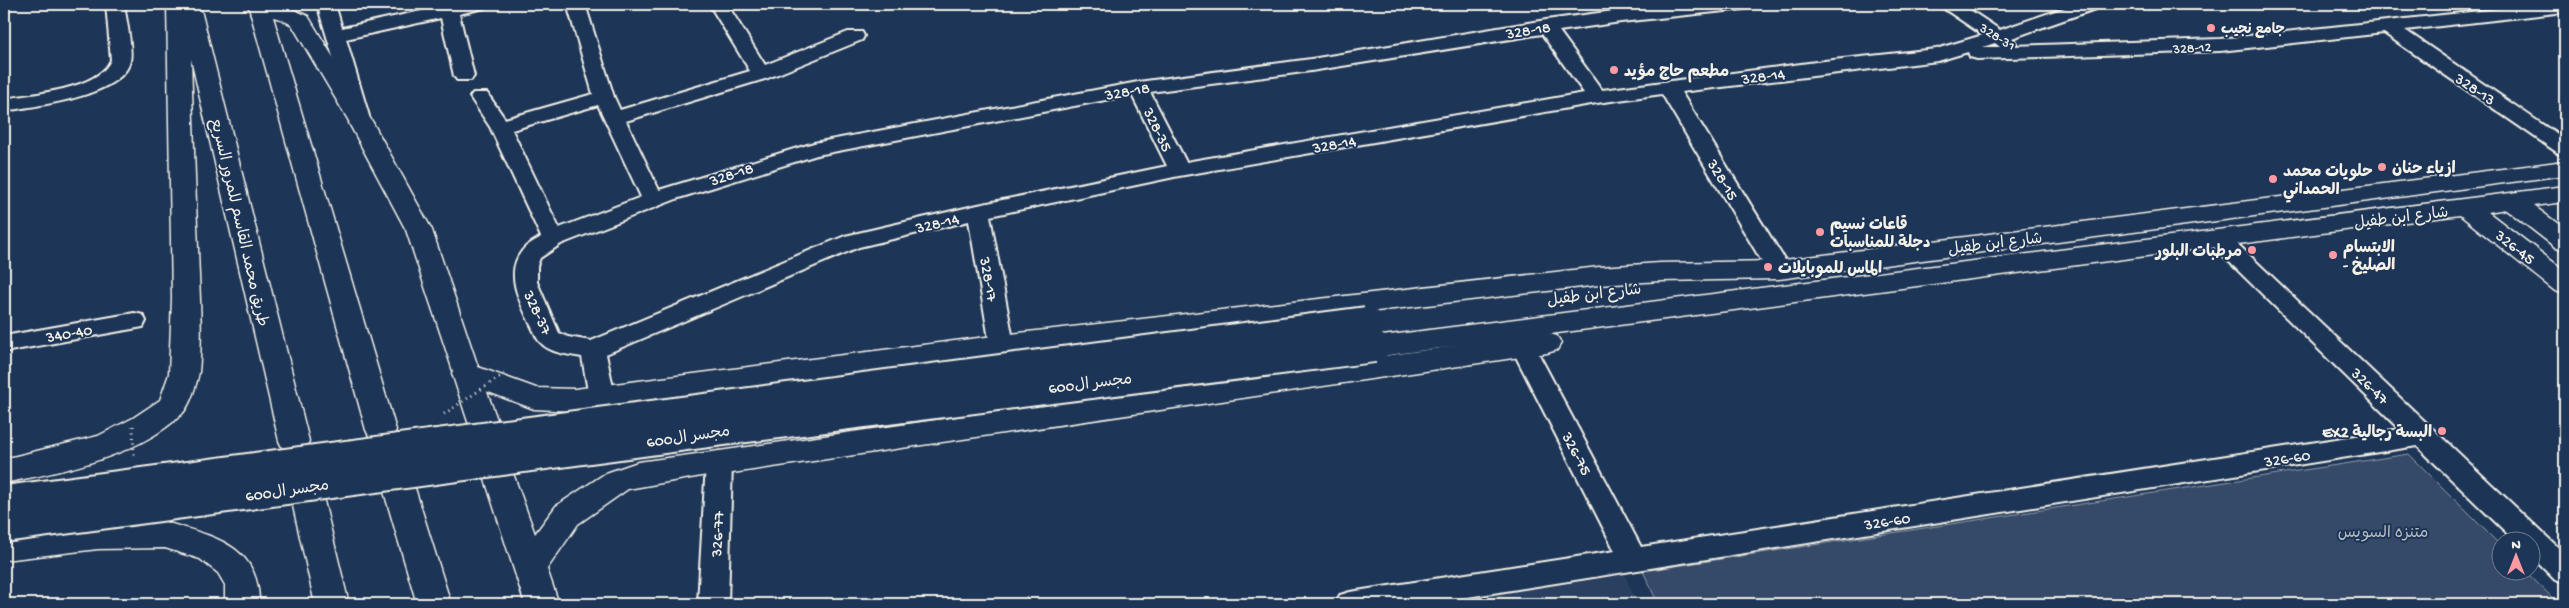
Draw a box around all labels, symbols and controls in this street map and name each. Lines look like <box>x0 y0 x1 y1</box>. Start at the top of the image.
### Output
street label: 328-18 <box>1504 20 1553 46</box>
street label: 328-31 <box>1975 20 2018 56</box>
marker: جامع نجيب <box>2205 22 2217 34</box>
place label: جامع نجيب <box>2221 22 2285 39</box>
street label: 328-12 <box>2171 40 2212 59</box>
place label: مطعم حاج مؤيد <box>1624 63 1729 83</box>
marker: مطعم حاج مؤيد <box>1608 64 1620 76</box>
street label: 328-14 <box>1739 66 1787 91</box>
street label: 328-13 <box>2449 70 2498 111</box>
street label: 328-18 <box>1103 80 1152 107</box>
street label: 328-35 <box>1137 105 1175 156</box>
street label: طريق محمد القاسم للمرور السريع <box>204 117 271 329</box>
street label: 328-14 <box>1310 133 1358 160</box>
street label: 328-15 <box>1701 156 1741 205</box>
street label: 328-18 <box>707 160 757 193</box>
place label: ازياء حنان <box>2392 160 2456 180</box>
marker: ازياء حنان <box>2376 161 2388 173</box>
place label: حلويات محمد الحمداني <box>2283 163 2373 203</box>
marker: حلويات محمد الحمداني <box>2267 173 2279 185</box>
street label: شارع ابن طفيل <box>2353 204 2450 235</box>
street label: 328-14 <box>913 211 962 240</box>
place label: قاعات نسيم دجلة للمناسبات <box>1830 215 1930 254</box>
marker: قاعات نسيم دجلة للمناسبات <box>1814 226 1826 238</box>
street label: 326-45 <box>2489 227 2538 270</box>
street label: شارع ابن طفيل <box>1947 230 2044 261</box>
place label: الابتسام - الصليخ <box>2343 239 2395 277</box>
place label: مرطبات البلور <box>2154 243 2242 263</box>
marker: مرطبات البلور <box>2246 244 2258 256</box>
marker: الابتسام - الصليخ <box>2327 249 2339 261</box>
street label: 328-17 <box>973 255 1000 304</box>
place label: الماس للموبايلات <box>1778 260 1882 280</box>
marker: الماس للموبايلات <box>1762 261 1774 273</box>
street label: شارع ابن طفيل <box>1546 281 1643 312</box>
street label: 328-37 <box>517 287 555 339</box>
street label: 340-40 <box>44 322 94 349</box>
street label: 326-47 <box>2345 364 2392 411</box>
street label: مجسر ال600 <box>1047 371 1133 400</box>
street label: مجسر ال600 <box>645 423 732 454</box>
place label: EX2 البسة رجالية <box>2322 424 2432 444</box>
marker: EX2 البسة رجالية <box>2436 425 2448 437</box>
street label: 326-75 <box>1555 429 1594 479</box>
street label: 326-60 <box>2262 447 2312 474</box>
street label: مجسر ال600 <box>244 477 331 508</box>
street label: 326-77 <box>709 510 730 559</box>
street label: 326-60 <box>1862 510 1912 537</box>
park label: متنزه السويس <box>2338 525 2428 544</box>
north arrow <box>2492 530 2542 580</box>
text: N <box>2511 537 2521 554</box>

